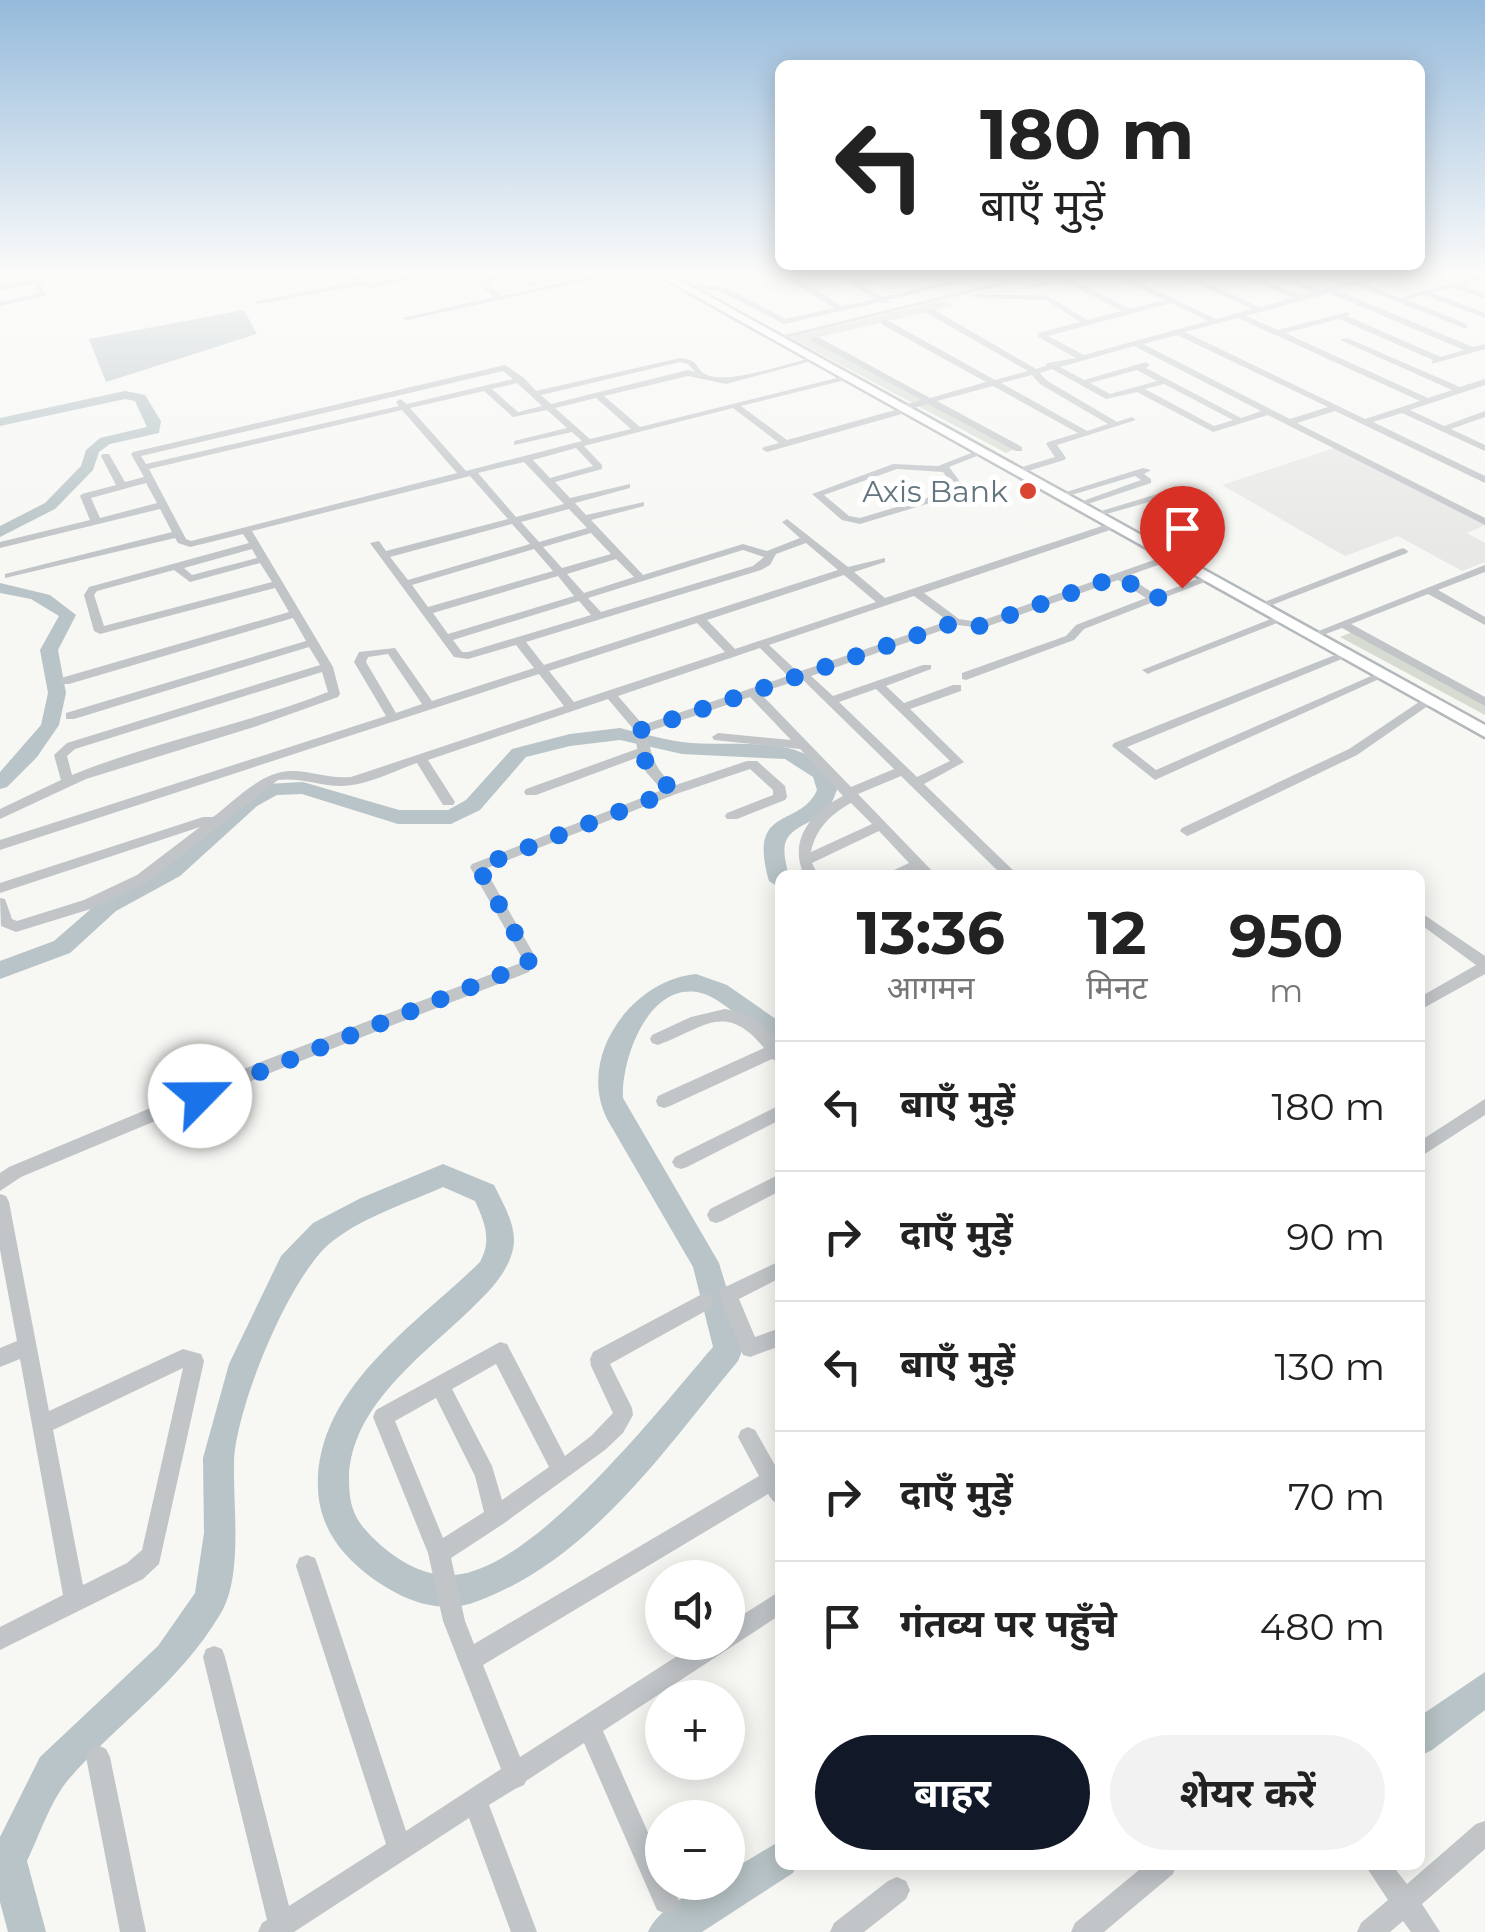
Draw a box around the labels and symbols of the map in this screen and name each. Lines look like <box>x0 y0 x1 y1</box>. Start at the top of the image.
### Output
place label: Axis Bank <box>862 473 1008 510</box>
marker: Axis Bank <box>1017 480 1039 502</box>
pin <box>1140 486 1225 589</box>
position arrow <box>148 1044 252 1148</box>

